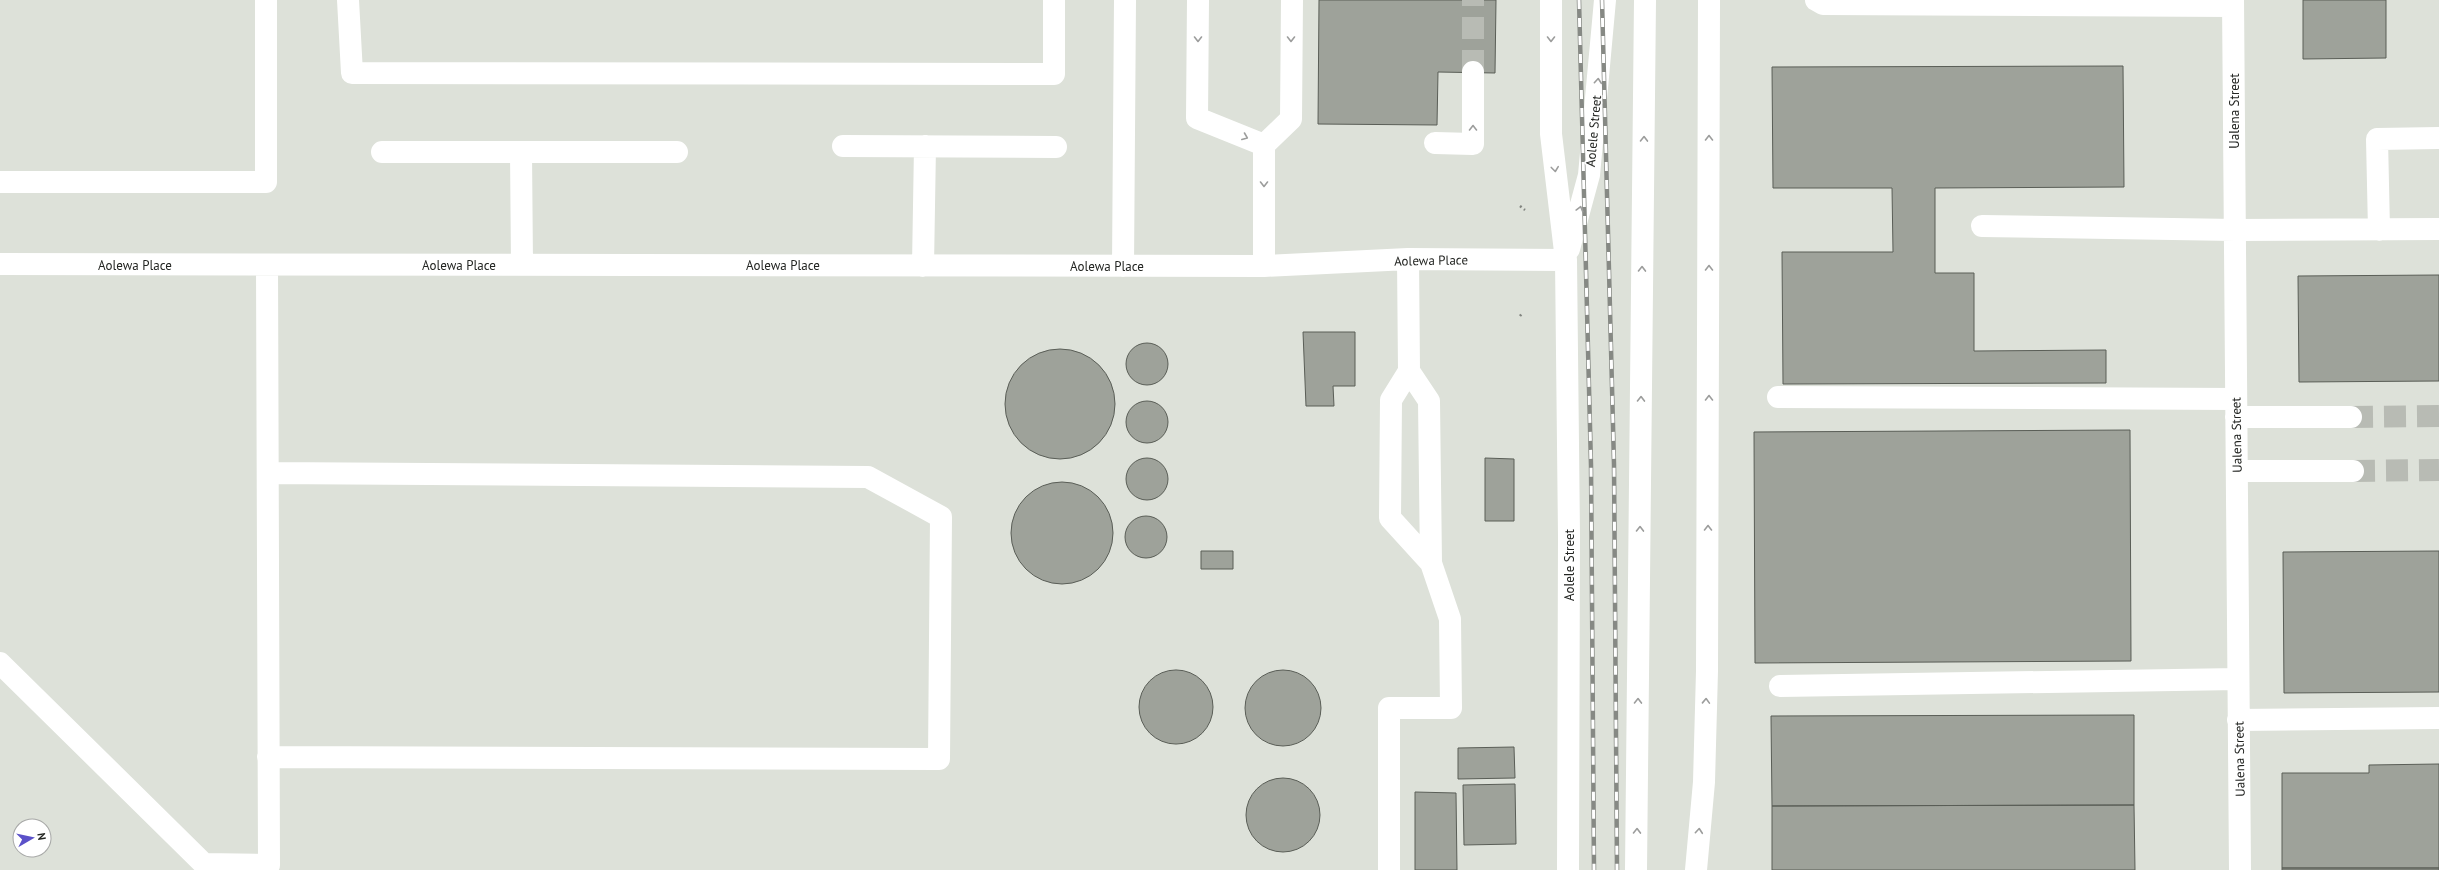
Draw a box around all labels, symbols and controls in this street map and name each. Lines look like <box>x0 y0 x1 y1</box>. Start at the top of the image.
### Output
one-way arrow <box>1194 36 1202 42</box>
one-way arrow <box>1287 36 1296 42</box>
one-way arrow <box>1547 36 1555 42</box>
street label: Ualena Street <box>2226 73 2243 149</box>
one-way arrow <box>1593 78 1602 84</box>
street label: Aolele Street <box>1582 94 1605 168</box>
one-way arrow <box>1469 125 1477 131</box>
one-way arrow <box>1241 133 1248 141</box>
one-way arrow <box>1705 135 1713 141</box>
one-way arrow <box>1640 136 1648 142</box>
one-way arrow <box>1550 166 1559 172</box>
one-way arrow <box>1260 181 1268 187</box>
one-way arrow <box>1575 206 1584 213</box>
street label: Aolewa Place <box>1394 251 1468 270</box>
street label: Aolewa Place <box>98 257 172 274</box>
street label: Aolewa Place <box>422 257 496 274</box>
street label: Aolewa Place <box>746 257 820 274</box>
street label: Aolewa Place <box>1070 258 1144 275</box>
one-way arrow <box>1705 265 1713 271</box>
one-way arrow <box>1638 266 1646 272</box>
one-way arrow <box>1704 395 1713 401</box>
one-way arrow <box>1637 396 1645 402</box>
street label: Ualena Street <box>2227 396 2246 473</box>
one-way arrow <box>1704 525 1712 531</box>
one-way arrow <box>1636 526 1644 532</box>
street label: Aolele Street <box>1561 528 1578 601</box>
one-way arrow <box>1634 698 1642 704</box>
one-way arrow <box>1702 698 1711 704</box>
street label: Ualena Street <box>2230 720 2249 797</box>
north arrow <box>12 818 52 858</box>
one-way arrow <box>1633 828 1641 834</box>
one-way arrow <box>1694 828 1703 834</box>
text: N <box>34 832 49 841</box>

